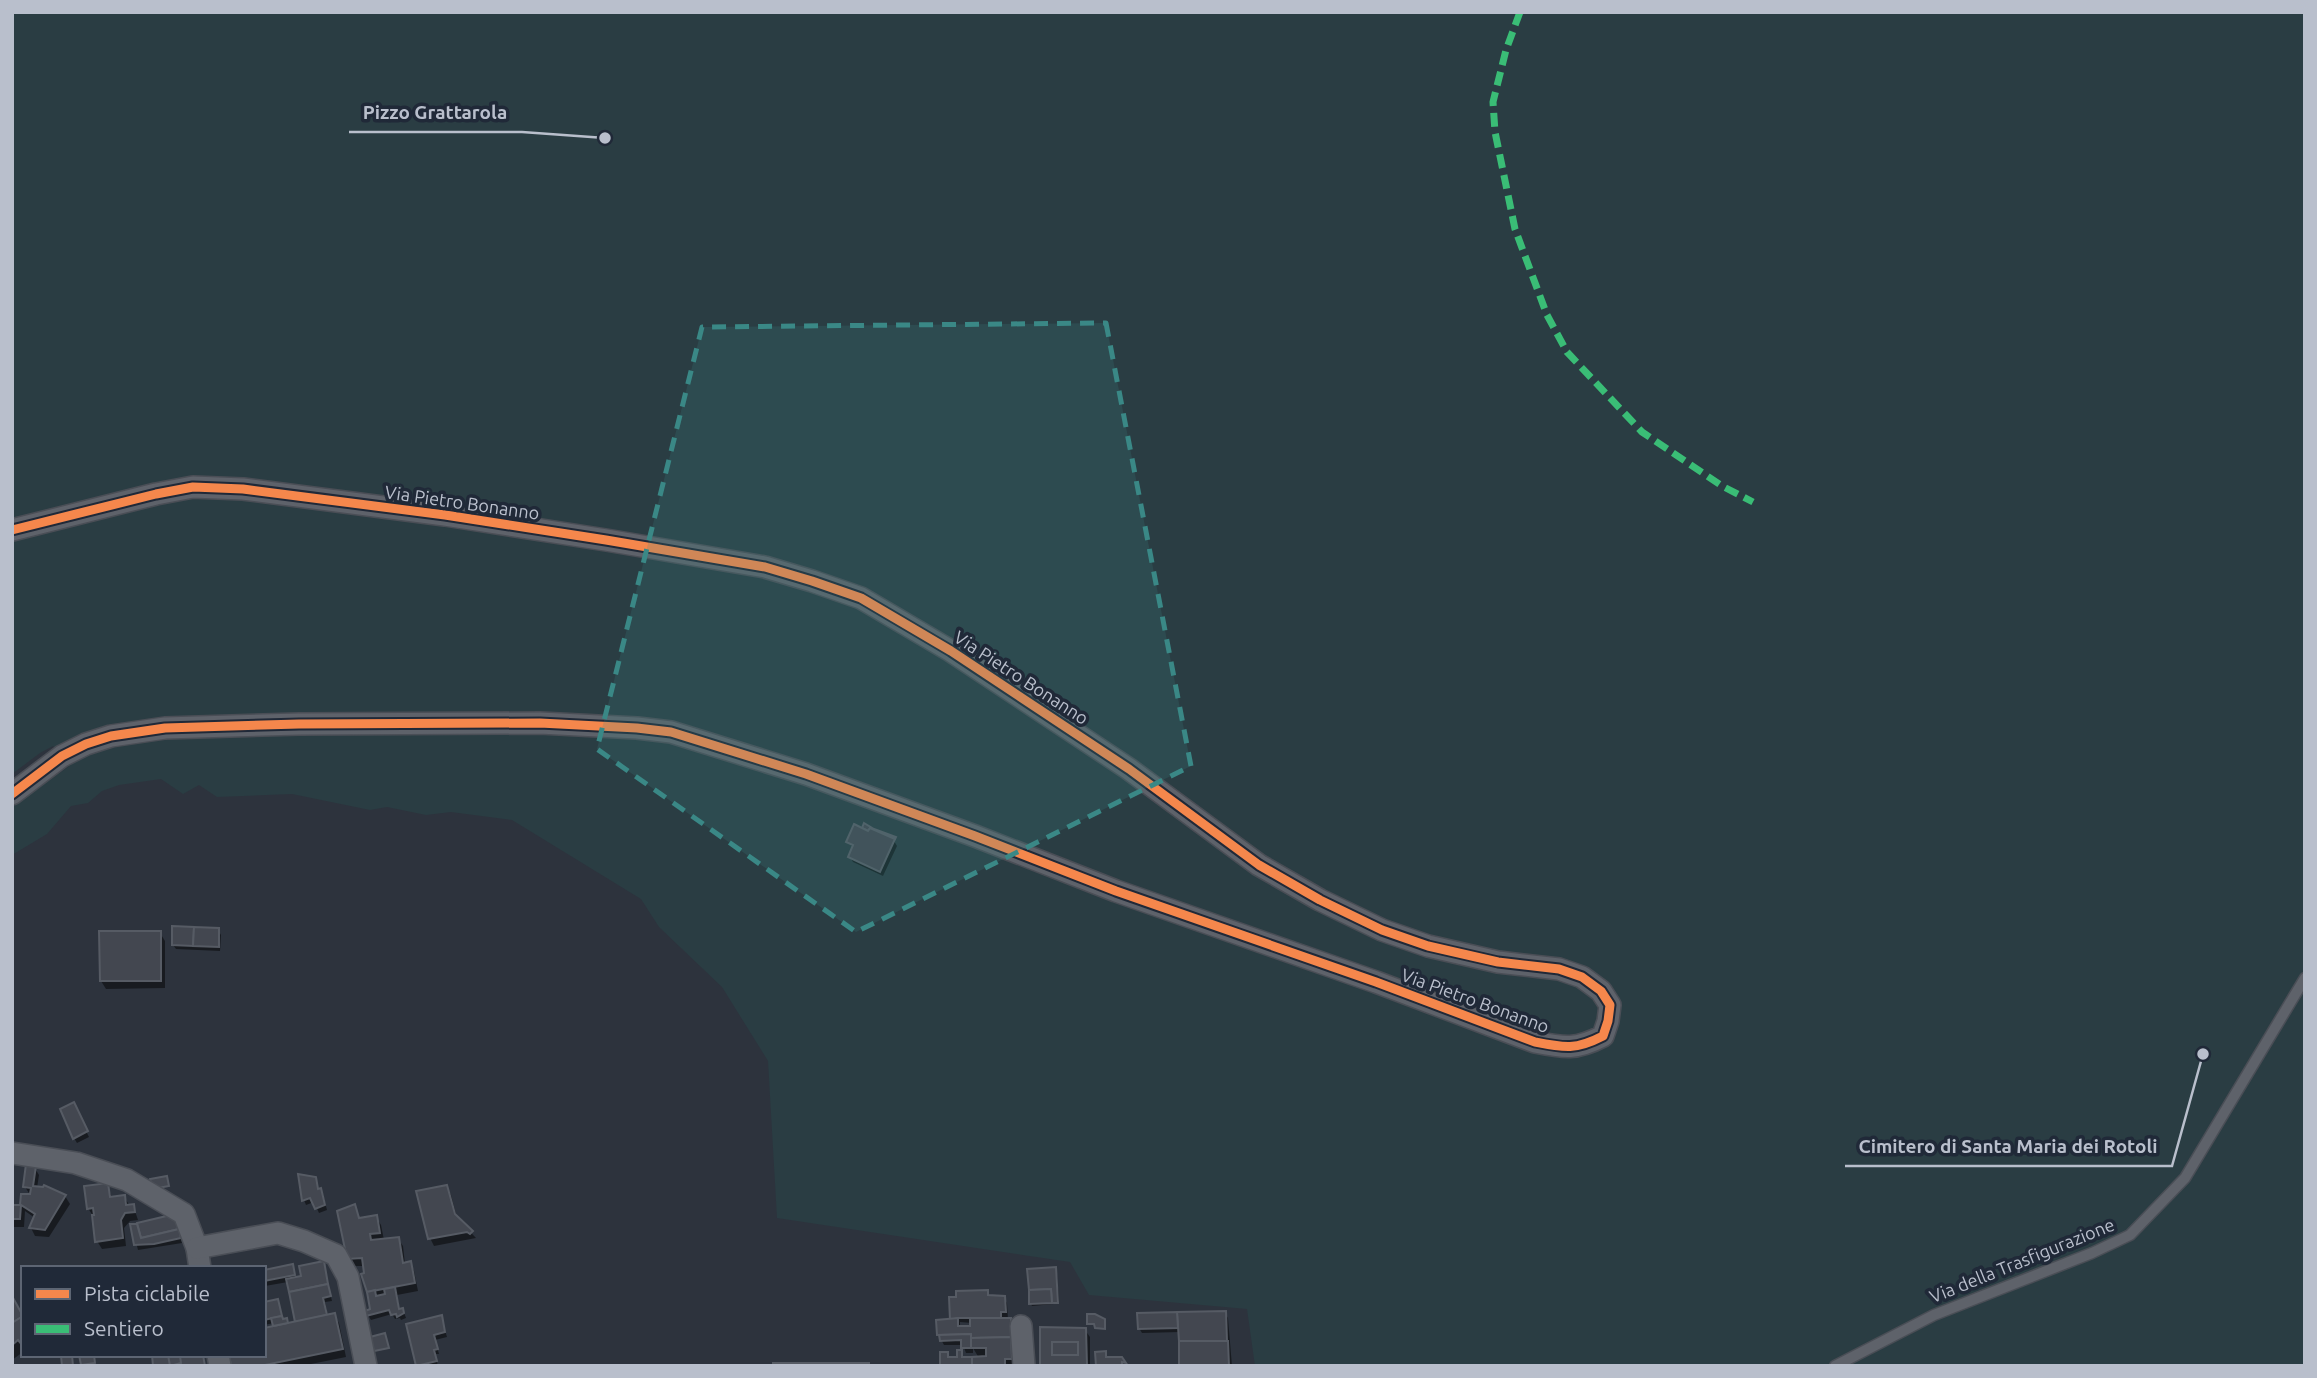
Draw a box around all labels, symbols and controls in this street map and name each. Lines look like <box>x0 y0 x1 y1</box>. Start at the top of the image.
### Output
callout: Pizzo Grattarola <box>349 92 522 132</box>
text: Pizzo Grattarola <box>363 101 507 123</box>
street label: Via Pietro Bonanno <box>384 481 541 523</box>
street label: Via Pietro Bonanno <box>951 626 1092 728</box>
street label: Via Pietro Bonanno <box>1399 964 1552 1036</box>
callout: Cimitero di Santa Maria dei Rotoli <box>1845 1126 2172 1166</box>
text: Cimitero di Santa Maria dei Rotoli <box>1859 1135 2157 1157</box>
street label: Via della Trasfigurazione <box>1926 1214 2117 1306</box>
legend <box>21 1266 266 1357</box>
text: Pista ciclabile <box>84 1281 210 1305</box>
text: Sentiero <box>84 1316 164 1340</box>

